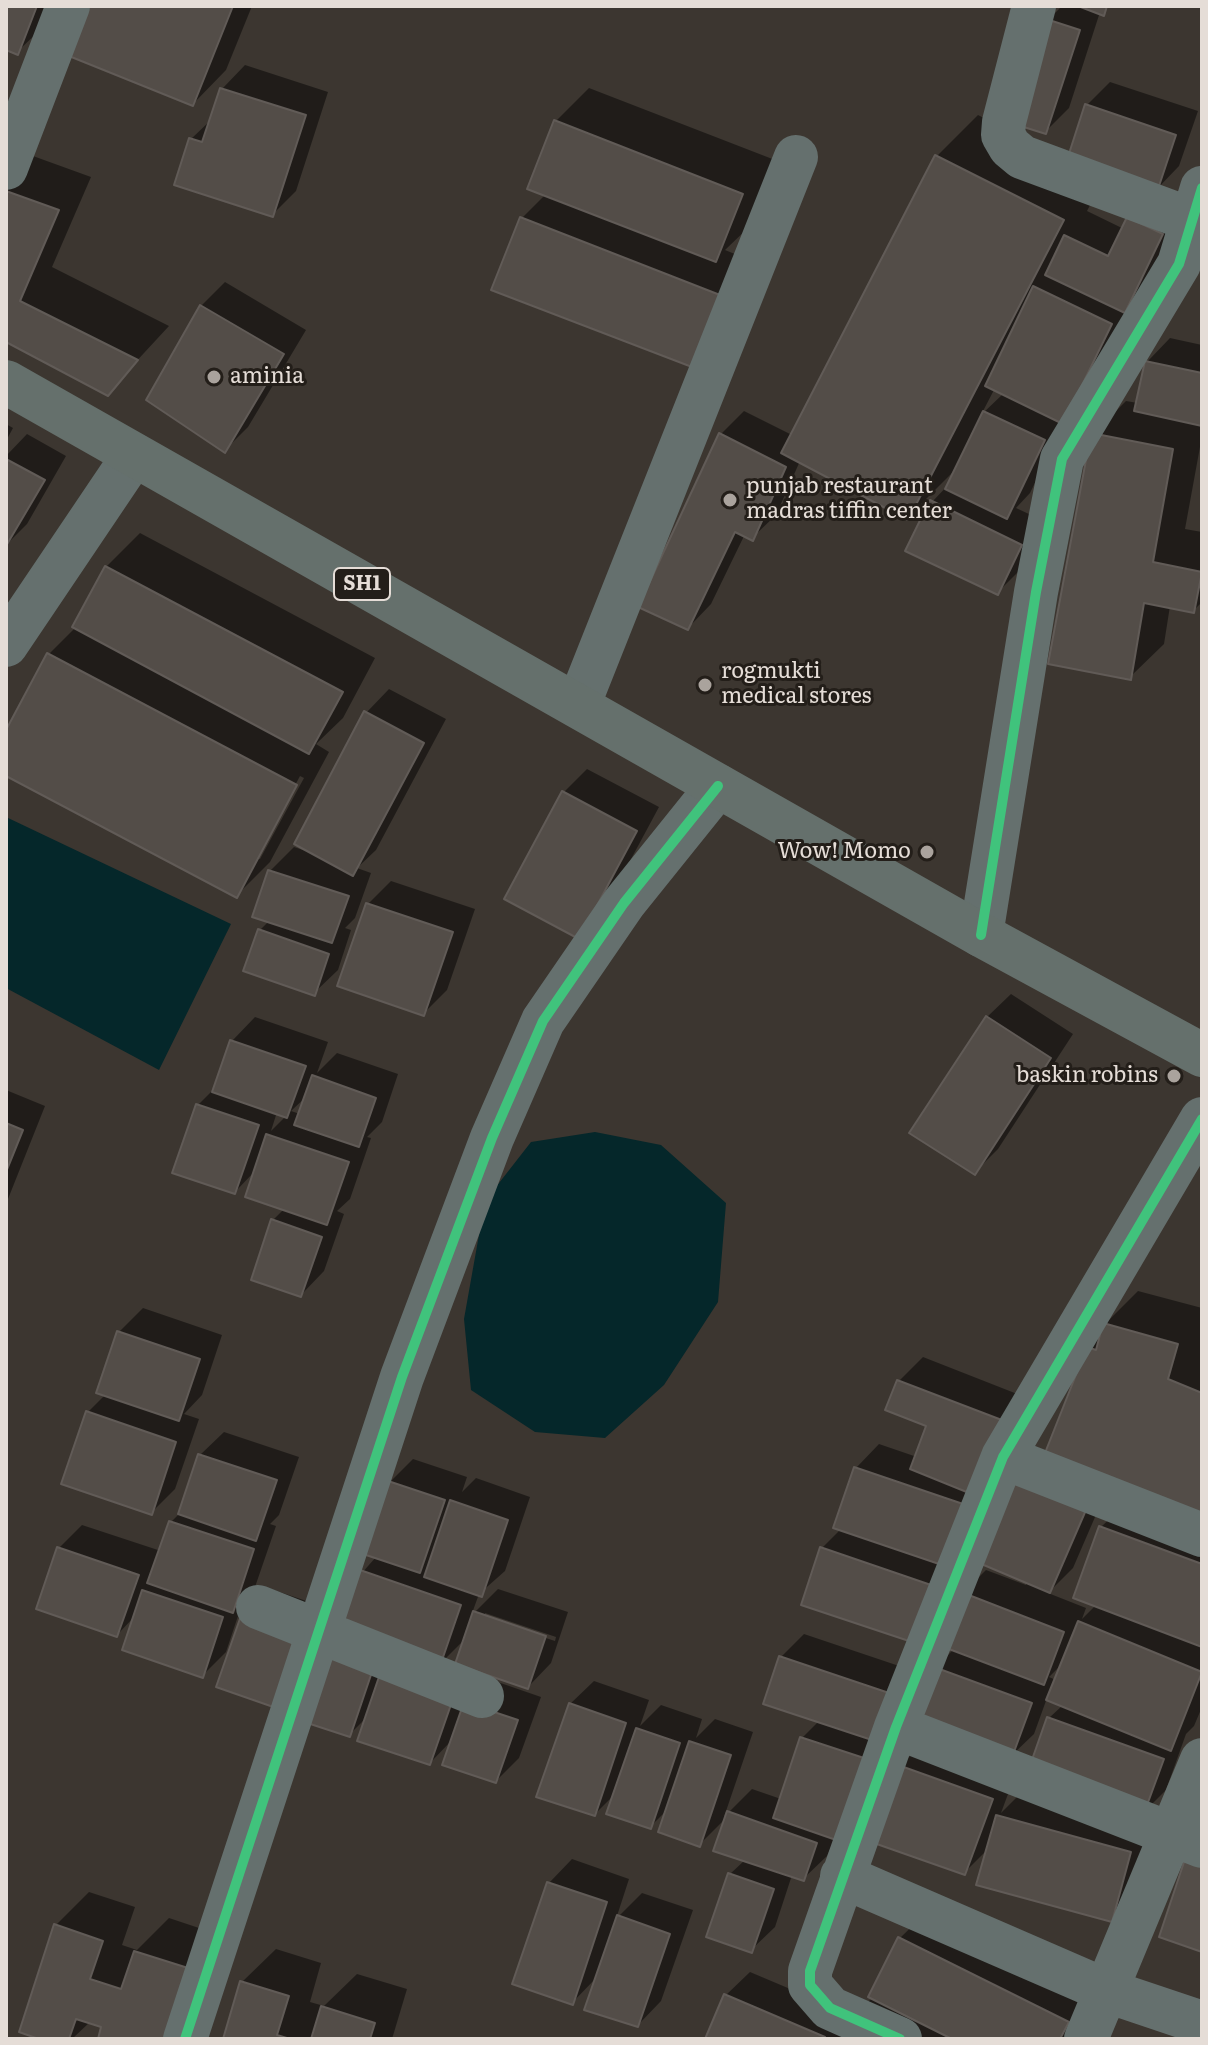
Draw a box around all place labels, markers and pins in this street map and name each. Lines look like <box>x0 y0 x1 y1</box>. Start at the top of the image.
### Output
place label: aminia <box>230 364 304 390</box>
marker: aminia <box>205 368 223 386</box>
place label: punjab restaurant madras tiffin center <box>746 474 952 526</box>
marker: punjab restaurant madras tiffin center <box>721 491 739 509</box>
place label: rogmukti medical stores <box>721 659 871 710</box>
marker: rogmukti medical stores <box>696 676 714 694</box>
place label: Wow! Momo <box>778 839 911 865</box>
marker: Wow! Momo <box>918 843 936 861</box>
place label: baskin robins <box>1016 1063 1158 1089</box>
marker: baskin robins <box>1165 1067 1183 1085</box>

